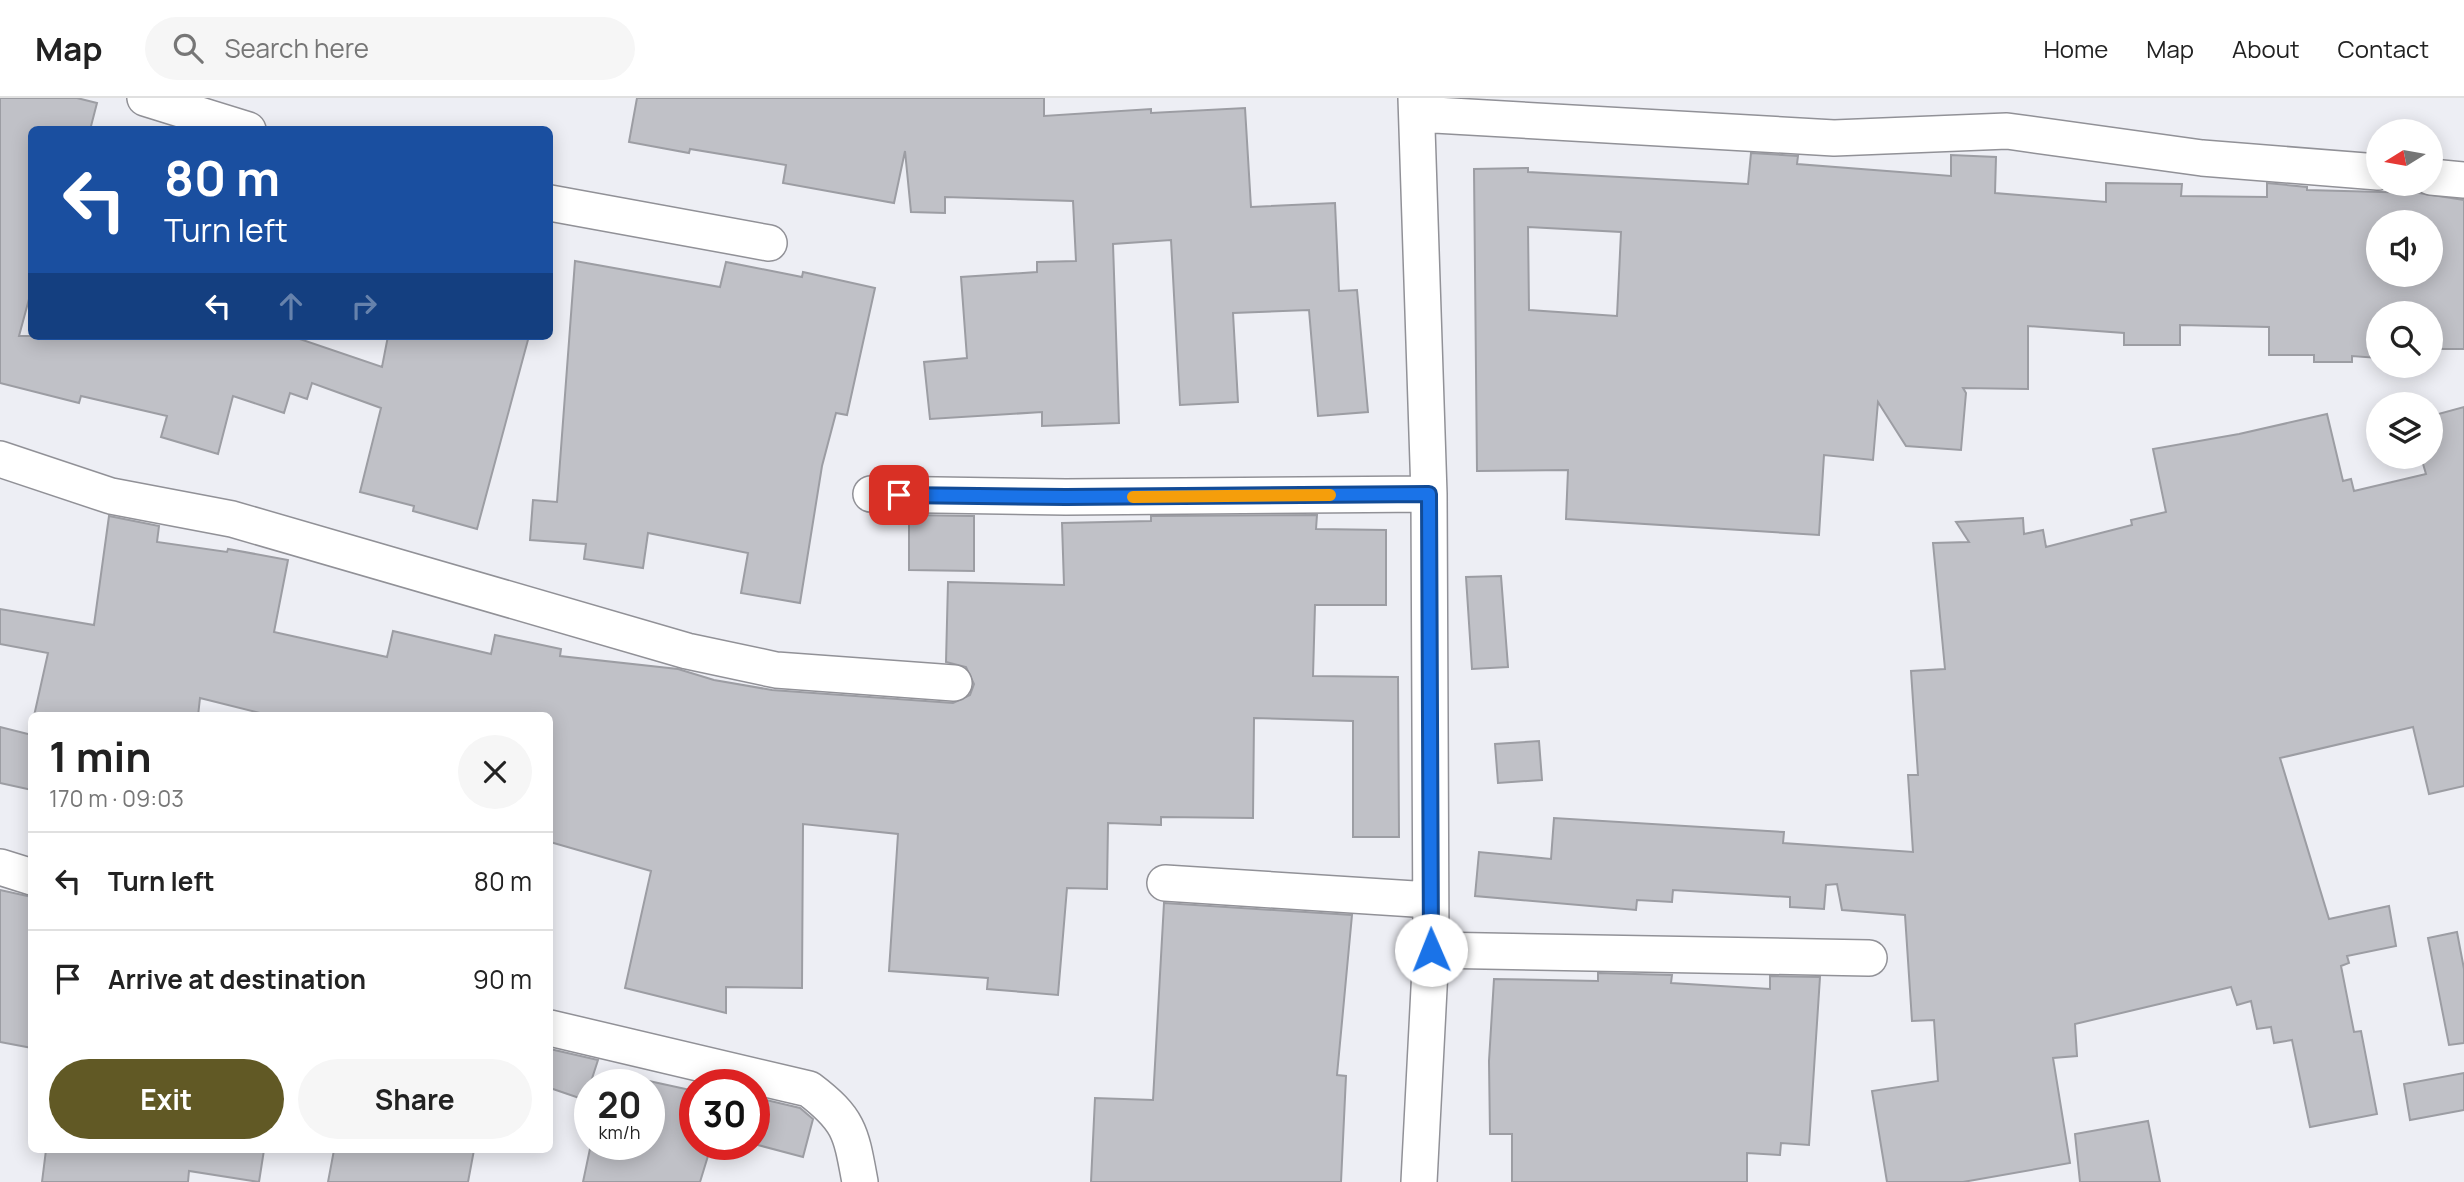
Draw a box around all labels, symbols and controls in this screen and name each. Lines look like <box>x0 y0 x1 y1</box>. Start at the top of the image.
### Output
search box <box>145 17 635 80</box>
text: Map <box>35 26 103 71</box>
icon: search <box>169 29 207 67</box>
text: Search here <box>225 30 369 66</box>
text: Home <box>2043 32 2108 65</box>
text: Map <box>2146 32 2194 65</box>
text: About <box>2232 32 2300 65</box>
text: Contact <box>2338 32 2429 65</box>
north arrow <box>2366 119 2443 196</box>
map controls <box>2366 119 2443 469</box>
text: 80 m <box>164 144 280 211</box>
icon: left <box>49 154 140 245</box>
text: Turn left <box>164 208 288 252</box>
button: sound <box>2366 210 2443 287</box>
icon: left <box>199 287 237 325</box>
icon: ahead <box>272 287 310 325</box>
icon: right <box>345 287 383 325</box>
button: search <box>2366 301 2443 378</box>
button: layers <box>2366 392 2443 469</box>
pin <box>869 465 929 525</box>
icon: arrive <box>880 476 918 514</box>
text: 1 min <box>49 727 152 785</box>
button: close <box>458 735 532 809</box>
text: 170 m · 09:03 <box>49 782 184 814</box>
icon: left <box>49 862 87 900</box>
text: Turn left <box>108 863 215 899</box>
text: 80 m <box>474 863 532 899</box>
position arrow <box>1394 913 1468 987</box>
icon: arrive <box>49 960 87 998</box>
text: Arrive at destination <box>108 961 366 997</box>
text: 90 m <box>473 961 532 997</box>
button: Exit <box>49 1059 284 1139</box>
button: Share <box>298 1059 532 1139</box>
speed limit sign: 30 <box>679 1069 770 1160</box>
text: 20 <box>598 1081 641 1129</box>
text: km/h <box>599 1120 640 1144</box>

